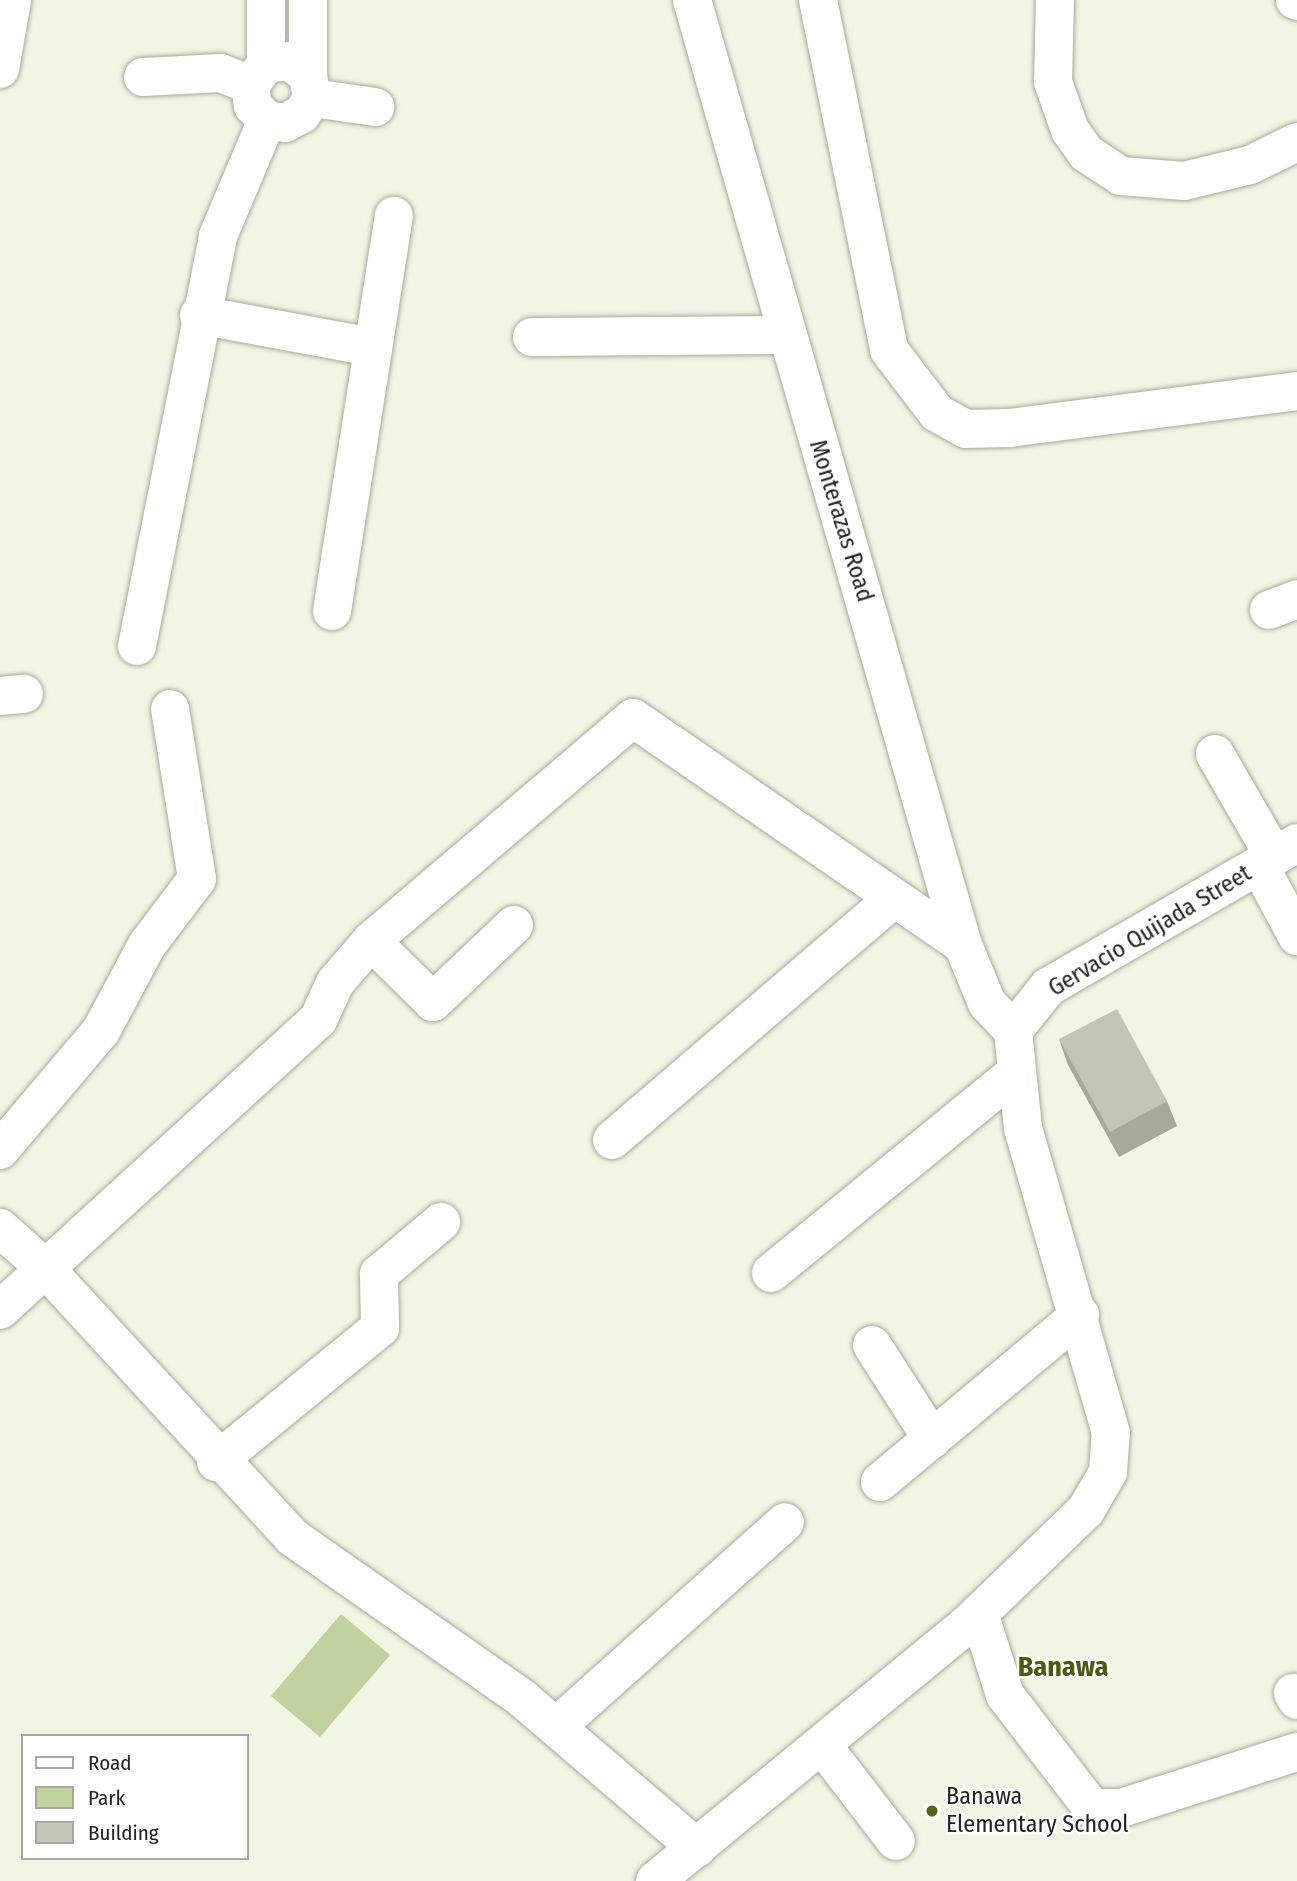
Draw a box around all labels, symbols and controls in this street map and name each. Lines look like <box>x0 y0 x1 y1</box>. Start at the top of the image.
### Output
street label: Monterazas Road <box>803 437 879 605</box>
street label: Gervacio Quijada Street <box>1043 859 1257 1003</box>
district label: Banawa <box>1018 1650 1108 1684</box>
legend <box>21 1734 248 1860</box>
text: Road <box>88 1750 132 1776</box>
place label: Banawa Elementary School <box>946 1783 1129 1839</box>
text: Park <box>88 1785 125 1811</box>
marker: Banawa Elementary School <box>924 1803 940 1819</box>
text: Building <box>88 1820 159 1846</box>

